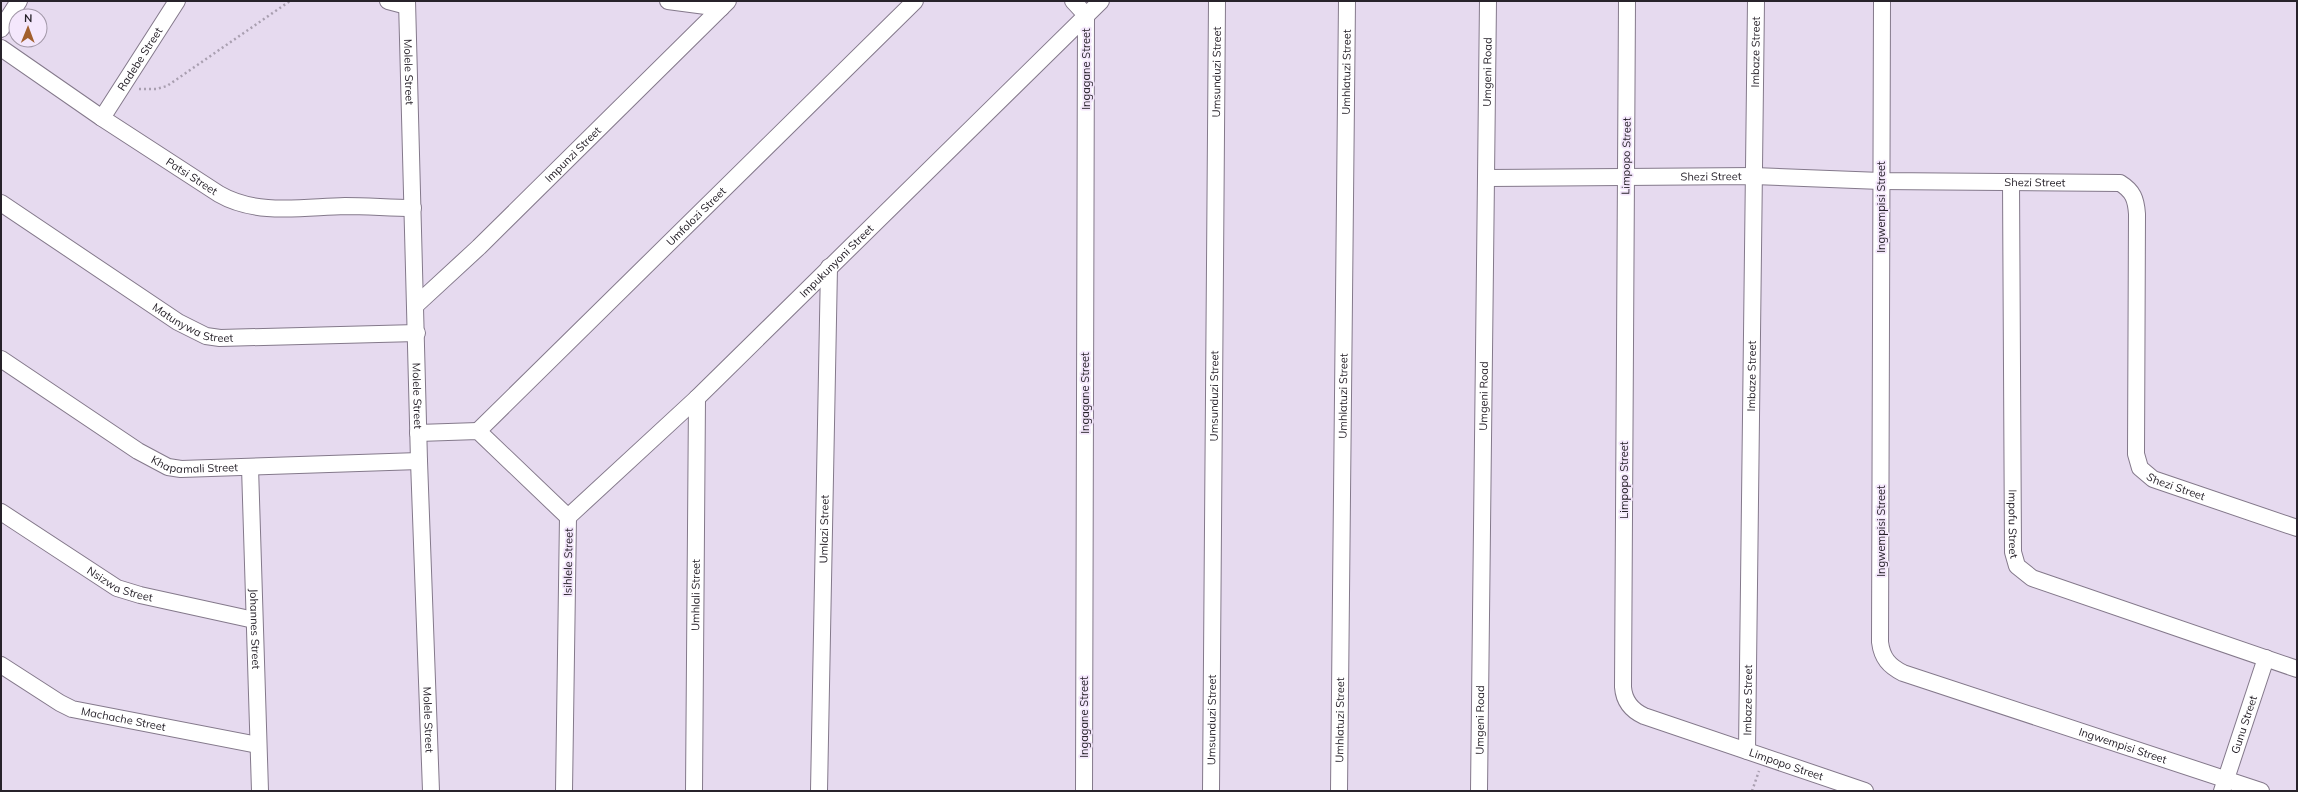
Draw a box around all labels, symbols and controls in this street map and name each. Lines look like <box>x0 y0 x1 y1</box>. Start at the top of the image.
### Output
north arrow <box>8 8 48 48</box>
text: N <box>24 11 32 25</box>
street label: Imbaze Street <box>1748 16 1763 87</box>
street label: Radebe Street <box>114 25 165 93</box>
street label: Umsunduzi Street <box>1209 27 1224 117</box>
street label: Ingagane Street <box>1079 28 1093 110</box>
street label: Umhlatuzi Street <box>1339 29 1354 115</box>
street label: Umgeni Road <box>1480 37 1495 107</box>
street label: Molele Street <box>401 39 417 105</box>
street label: Limpopo Street <box>1618 117 1634 195</box>
street label: Impunzi Street <box>542 123 604 185</box>
street label: Patsi Street <box>163 154 220 198</box>
street label: Ingwempisi Street <box>1874 161 1888 253</box>
street label: Shezi Street <box>1680 169 1742 184</box>
street label: Shezi Street <box>2004 175 2066 190</box>
street label: Umfolozi Street <box>663 184 729 249</box>
street label: Impukunyoni Street <box>796 221 877 300</box>
street label: Matunywa Street <box>150 300 234 345</box>
street label: Imbaze Street <box>1744 340 1759 411</box>
street label: Umsunduzi Street <box>1207 350 1221 441</box>
street label: Ingagane Street <box>1078 352 1092 434</box>
street label: Umhlatuzi Street <box>1336 353 1350 439</box>
street label: Umgeni Road <box>1476 361 1491 431</box>
street label: Molele Street <box>409 363 425 429</box>
street label: Limpopo Street <box>1617 441 1631 519</box>
street label: Khapamali Street <box>149 452 238 476</box>
street label: Shezi Street <box>2144 470 2207 503</box>
street label: Ingwempisi Street <box>1874 485 1888 577</box>
street label: Impofu Street <box>2006 490 2022 560</box>
street label: Umlazi Street <box>816 494 832 563</box>
street label: Isihlele Street <box>560 528 576 596</box>
street label: Umhlali Street <box>688 559 703 631</box>
street label: Nsizwa Street <box>84 563 154 605</box>
street label: Johannes Street <box>247 588 263 670</box>
street label: Imbaze Street <box>1740 664 1755 735</box>
street label: Umsunduzi Street <box>1204 674 1219 765</box>
street label: Ingagane Street <box>1077 676 1091 758</box>
street label: Umhlatuzi Street <box>1332 677 1347 763</box>
street label: Umgeni Road <box>1472 685 1487 755</box>
street label: Molele Street <box>420 686 437 753</box>
street label: Gunu Street <box>2228 693 2260 755</box>
street label: Machache Street <box>80 704 167 734</box>
street label: Ingwempisi Street <box>2077 724 2169 767</box>
street label: Limpopo Street <box>1747 745 1825 783</box>

